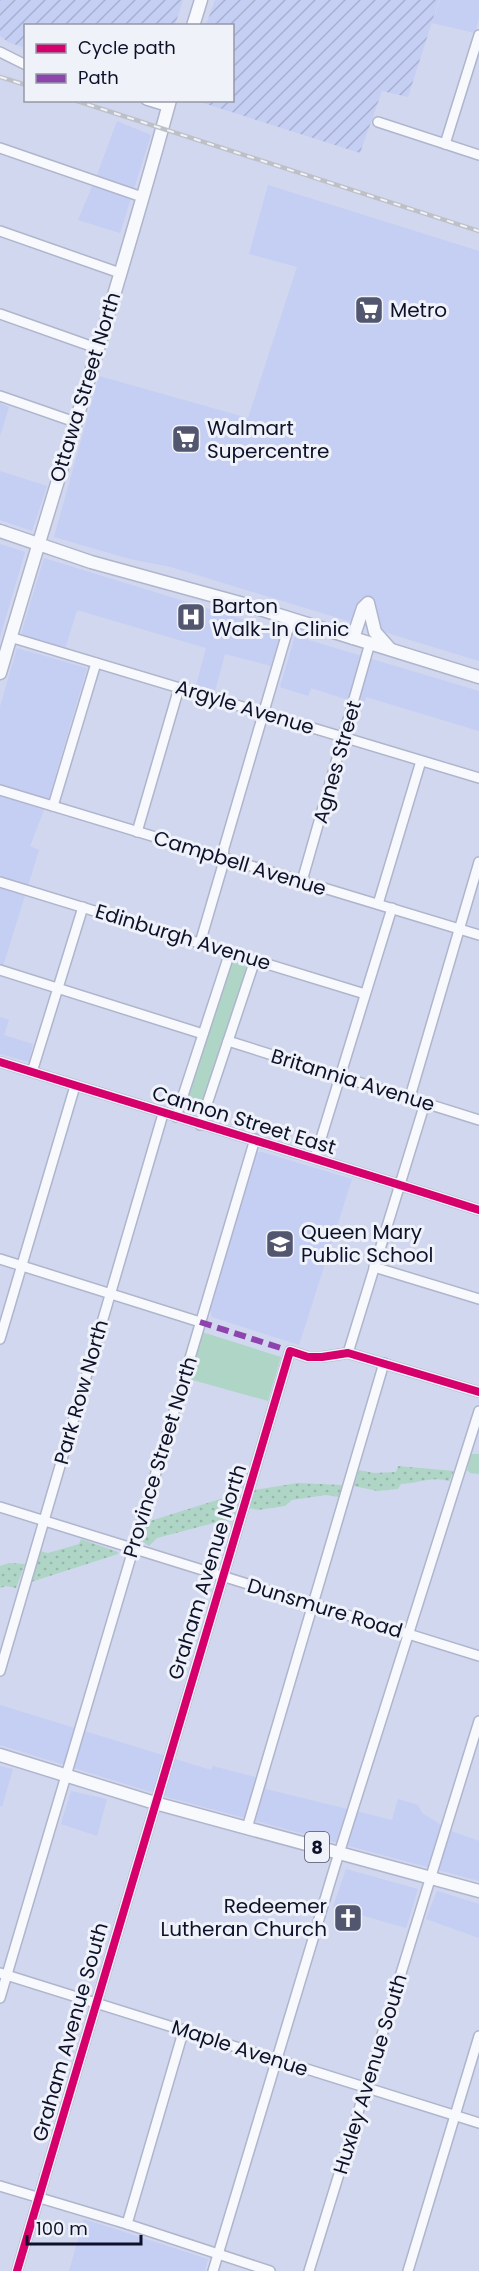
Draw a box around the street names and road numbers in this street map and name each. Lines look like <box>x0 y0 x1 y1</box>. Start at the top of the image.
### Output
street label: Ottawa Street North <box>43 289 127 485</box>
street label: Argyle Avenue <box>172 673 318 741</box>
street label: Agnes Street <box>306 697 368 827</box>
street label: Campbell Avenue <box>150 823 330 903</box>
street label: Edinburgh Avenue <box>92 897 274 977</box>
street label: Britannia Avenue <box>268 1042 438 1118</box>
street label: Cannon Street East <box>149 1079 339 1161</box>
street label: Park Row North <box>47 1316 115 1468</box>
street label: Province Street North <box>116 1353 204 1561</box>
street label: Graham Avenue North <box>161 1461 253 1683</box>
street label: Dunsmure Road <box>244 1571 406 1645</box>
road number: 8 <box>305 1832 329 1862</box>
street label: Graham Avenue South <box>25 1919 115 2145</box>
street label: Huxley Avenue South <box>326 1970 414 2178</box>
street label: Maple Avenue <box>168 2013 312 2083</box>

